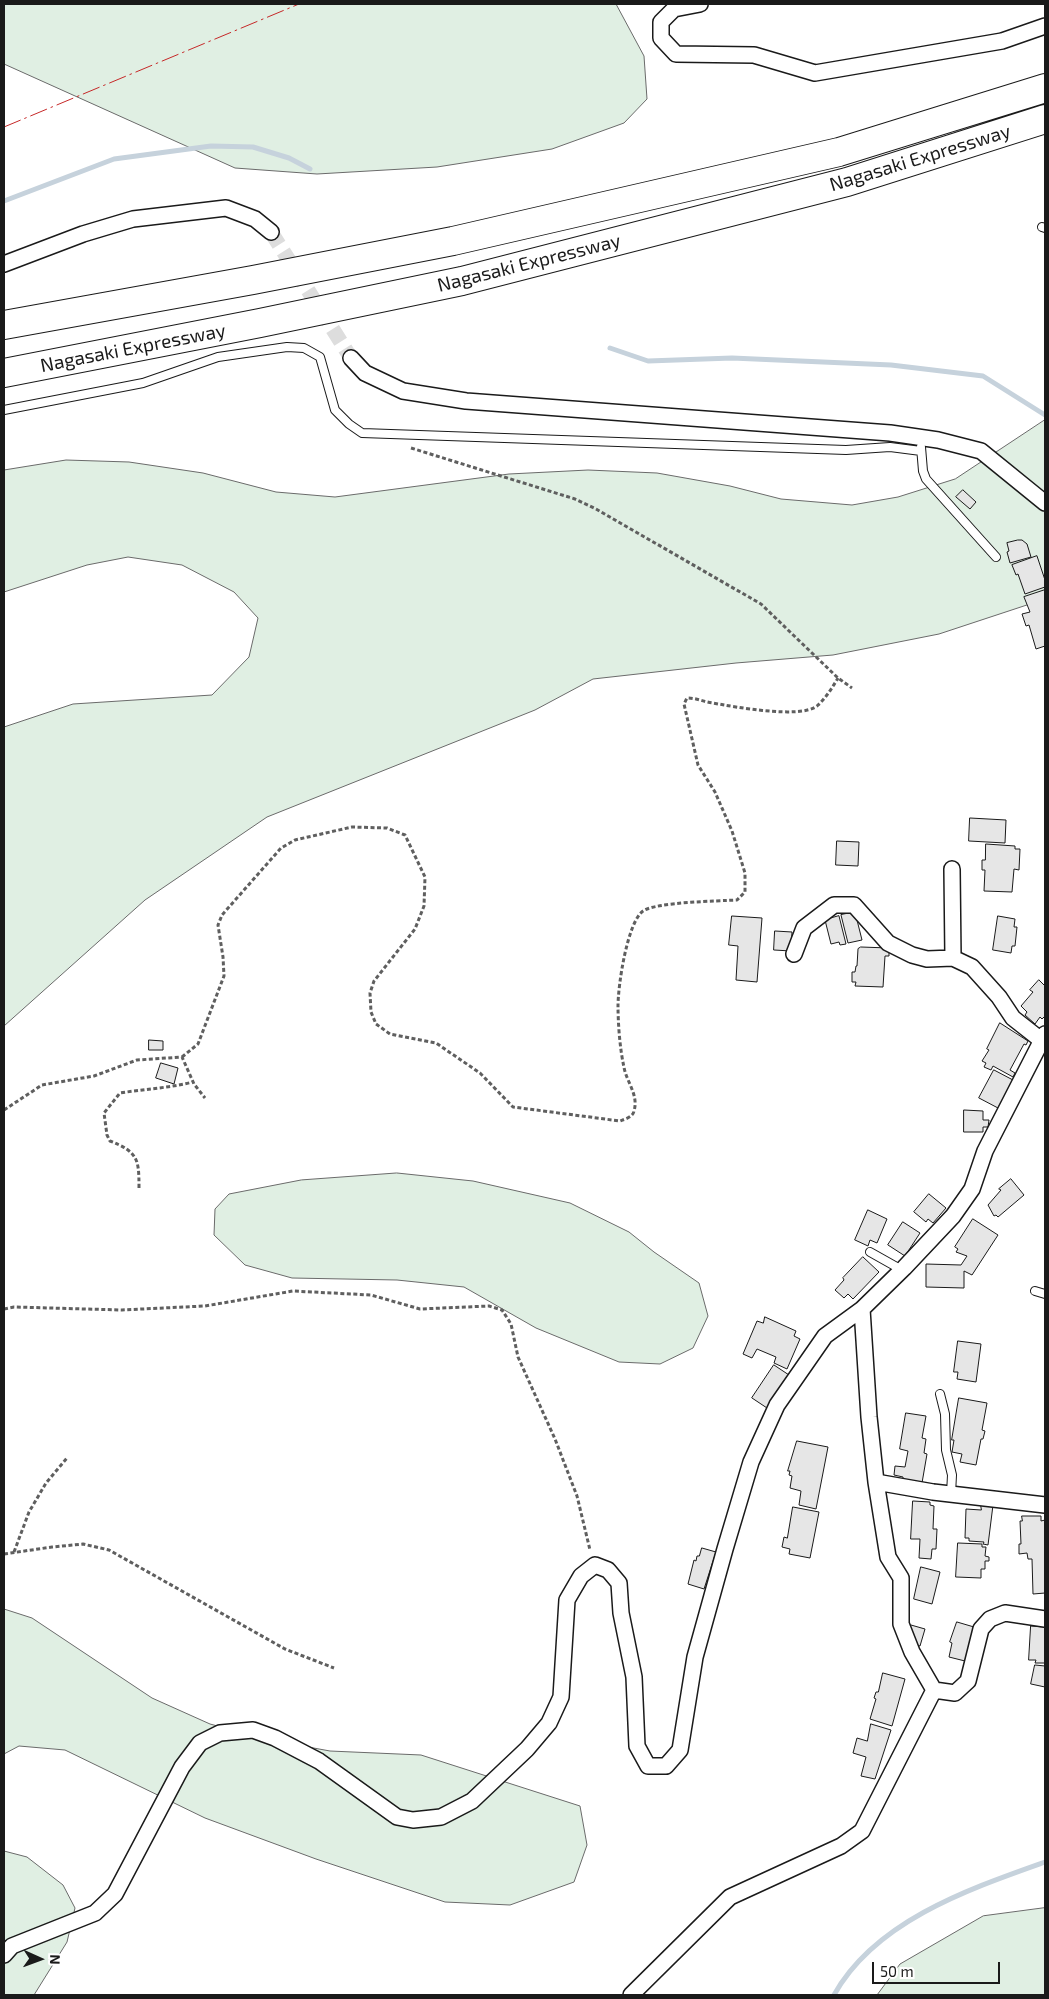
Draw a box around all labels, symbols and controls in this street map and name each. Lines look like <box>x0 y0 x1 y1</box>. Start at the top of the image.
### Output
street label: Nagasaki Expressway <box>827 120 1013 196</box>
street label: Nagasaki Expressway <box>435 229 623 297</box>
street label: Nagasaki Expressway <box>38 319 228 377</box>
north arrow <box>15 1934 65 1984</box>
scale bar <box>874 1952 1002 1984</box>
text: N <box>47 1954 64 1965</box>
text: 50 m <box>880 1962 914 1980</box>

